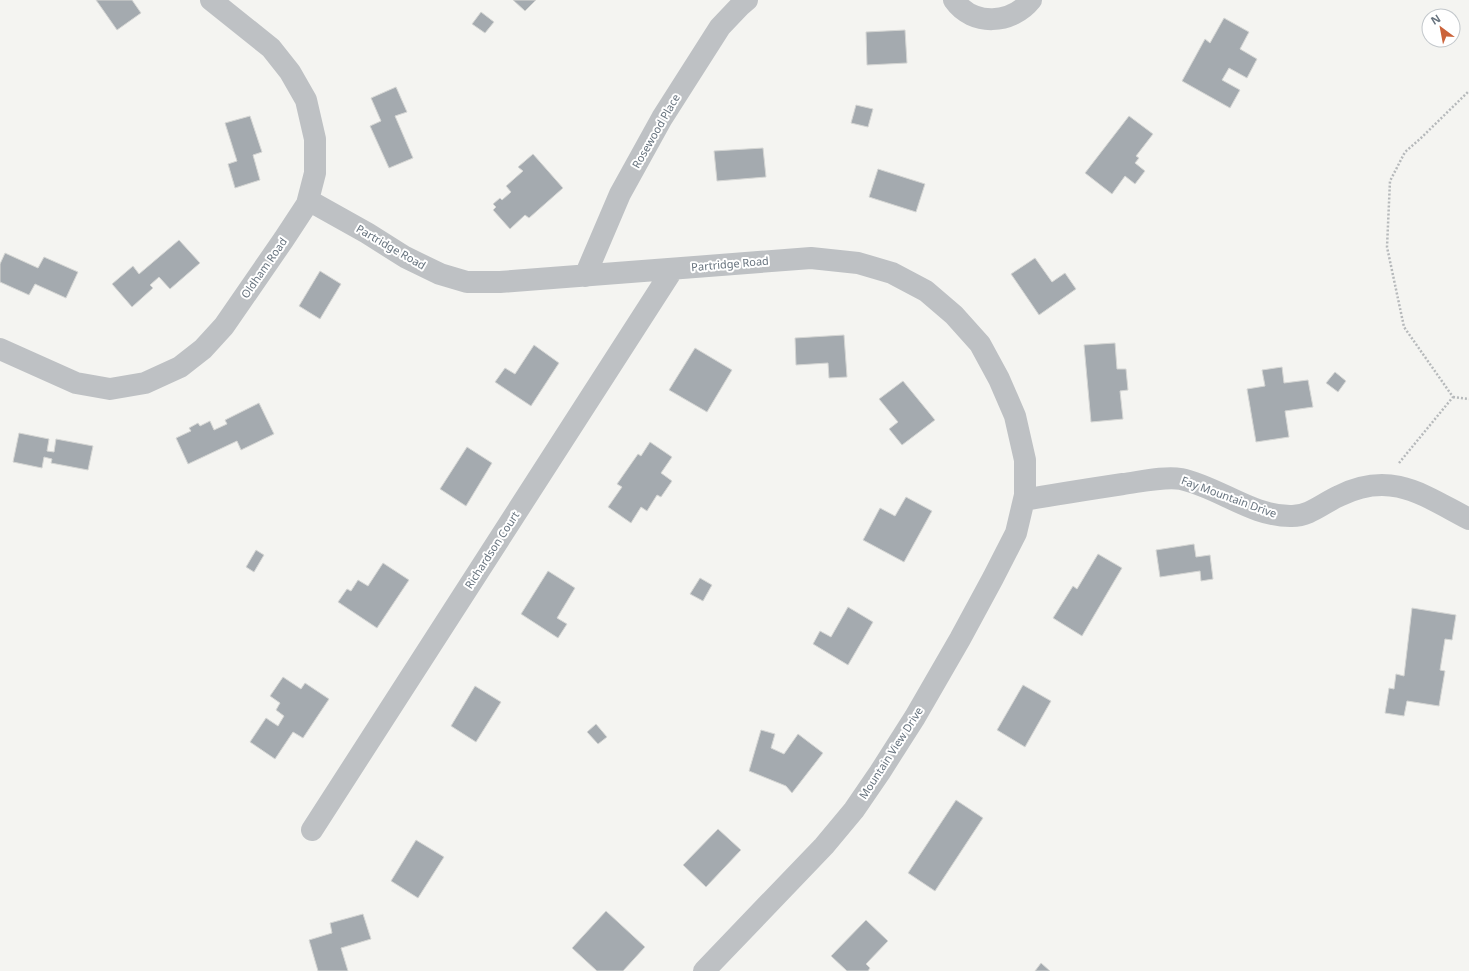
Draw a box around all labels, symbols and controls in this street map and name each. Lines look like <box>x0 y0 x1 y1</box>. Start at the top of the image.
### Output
north arrow <box>1421 8 1461 48</box>
text: N <box>1428 10 1443 28</box>
street label: Rosewood Place <box>628 91 683 171</box>
street label: Partridge Road <box>354 221 429 272</box>
street label: Oldham Road <box>237 234 290 301</box>
street label: Partridge Road <box>691 253 769 274</box>
street label: Fay Mountain Drive <box>1179 472 1279 521</box>
street label: Richardson Court <box>461 508 522 591</box>
street label: Mountain View Drive <box>855 704 926 802</box>

